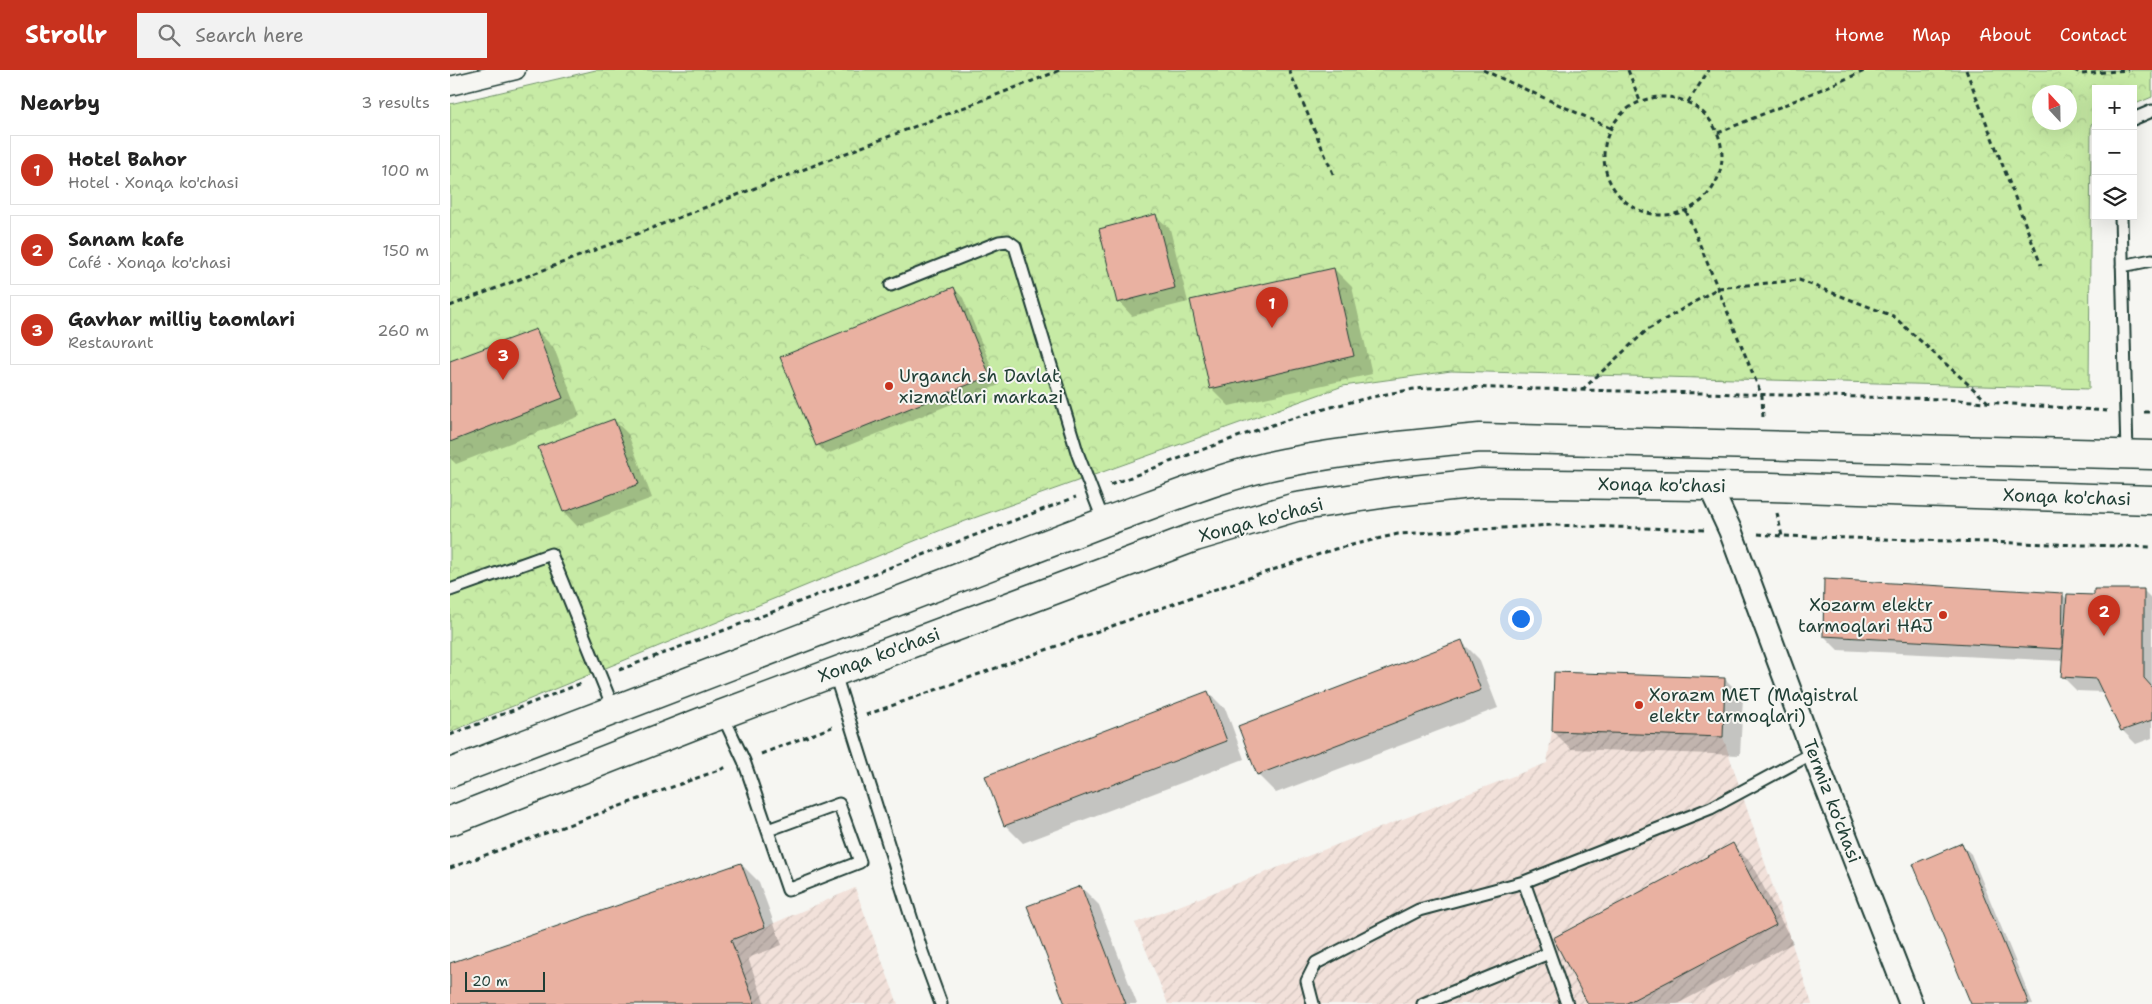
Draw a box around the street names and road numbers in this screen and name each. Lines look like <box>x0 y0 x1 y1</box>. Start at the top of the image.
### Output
street label: Xonqa ko'chasi <box>1598 472 1726 498</box>
street label: Xonqa ko'chasi <box>2003 483 2131 511</box>
street label: Xonqa ko'chasi <box>1196 492 1326 548</box>
street label: Xonqa ko'chasi <box>815 622 943 688</box>
street label: Termiz ko'chasi <box>1797 736 1867 866</box>

